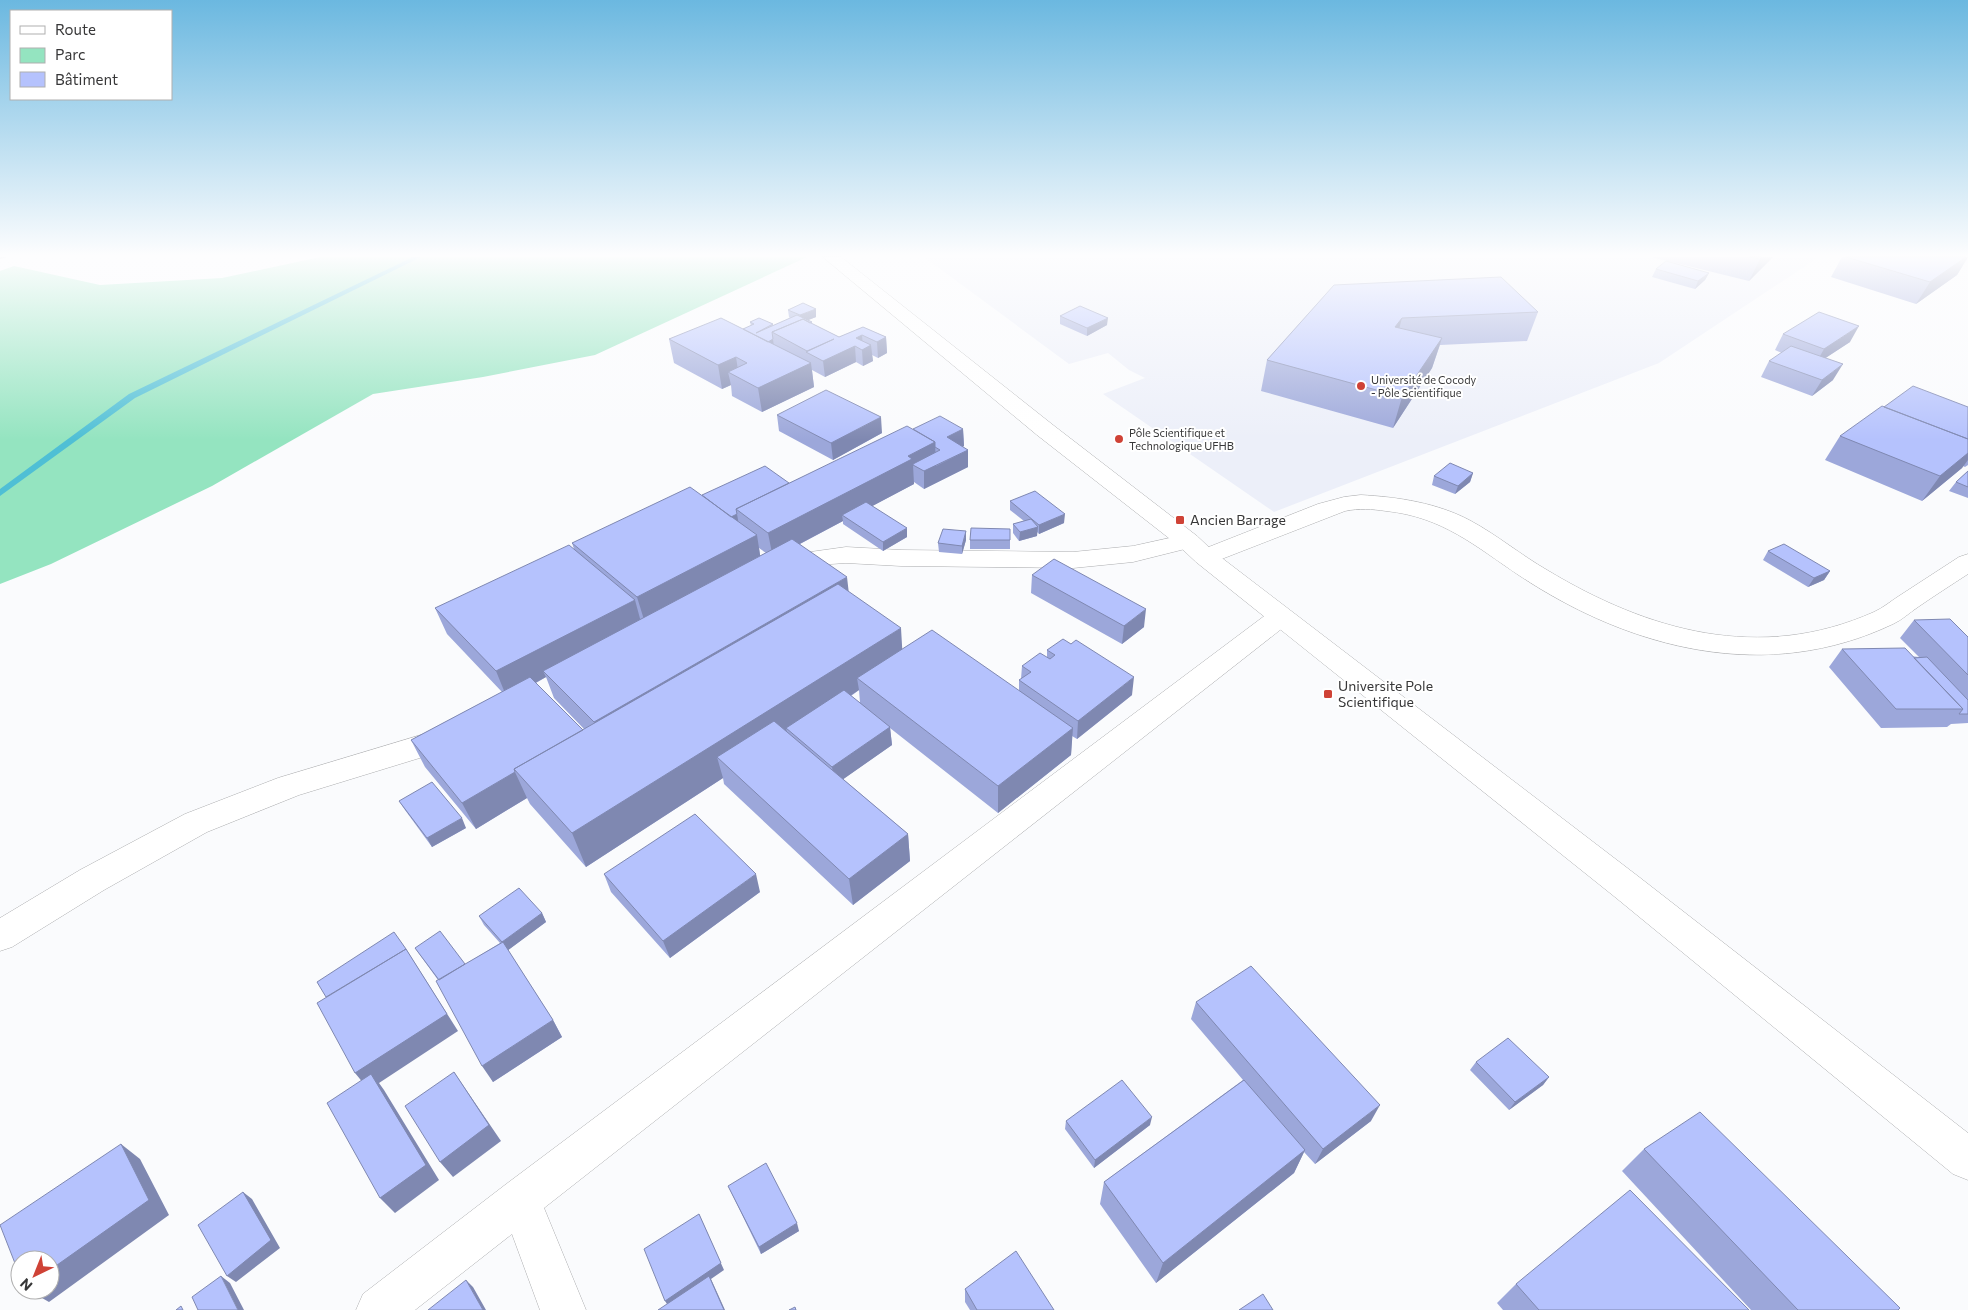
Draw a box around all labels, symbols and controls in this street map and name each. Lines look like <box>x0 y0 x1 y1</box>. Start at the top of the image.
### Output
legend <box>10 10 172 100</box>
text: Route <box>55 20 96 38</box>
text: Parc <box>55 45 85 63</box>
text: Bâtiment <box>55 70 118 88</box>
place label: Université de Cocody - Pôle Scientifique <box>1371 373 1477 399</box>
marker: Université de Cocody - Pôle Scientifique <box>1355 380 1367 392</box>
place label: Pôle Scientifique et Technologique UFHB <box>1129 426 1234 452</box>
marker: Pôle Scientifique et Technologique UFHB <box>1113 433 1125 445</box>
place label: Ancien Barrage <box>1190 511 1286 528</box>
marker: Ancien Barrage <box>1174 514 1186 526</box>
place label: Universite Pole Scientifique <box>1338 677 1433 710</box>
marker: Universite Pole Scientifique <box>1322 688 1334 700</box>
north arrow <box>10 1250 60 1300</box>
text: N <box>16 1275 35 1295</box>

